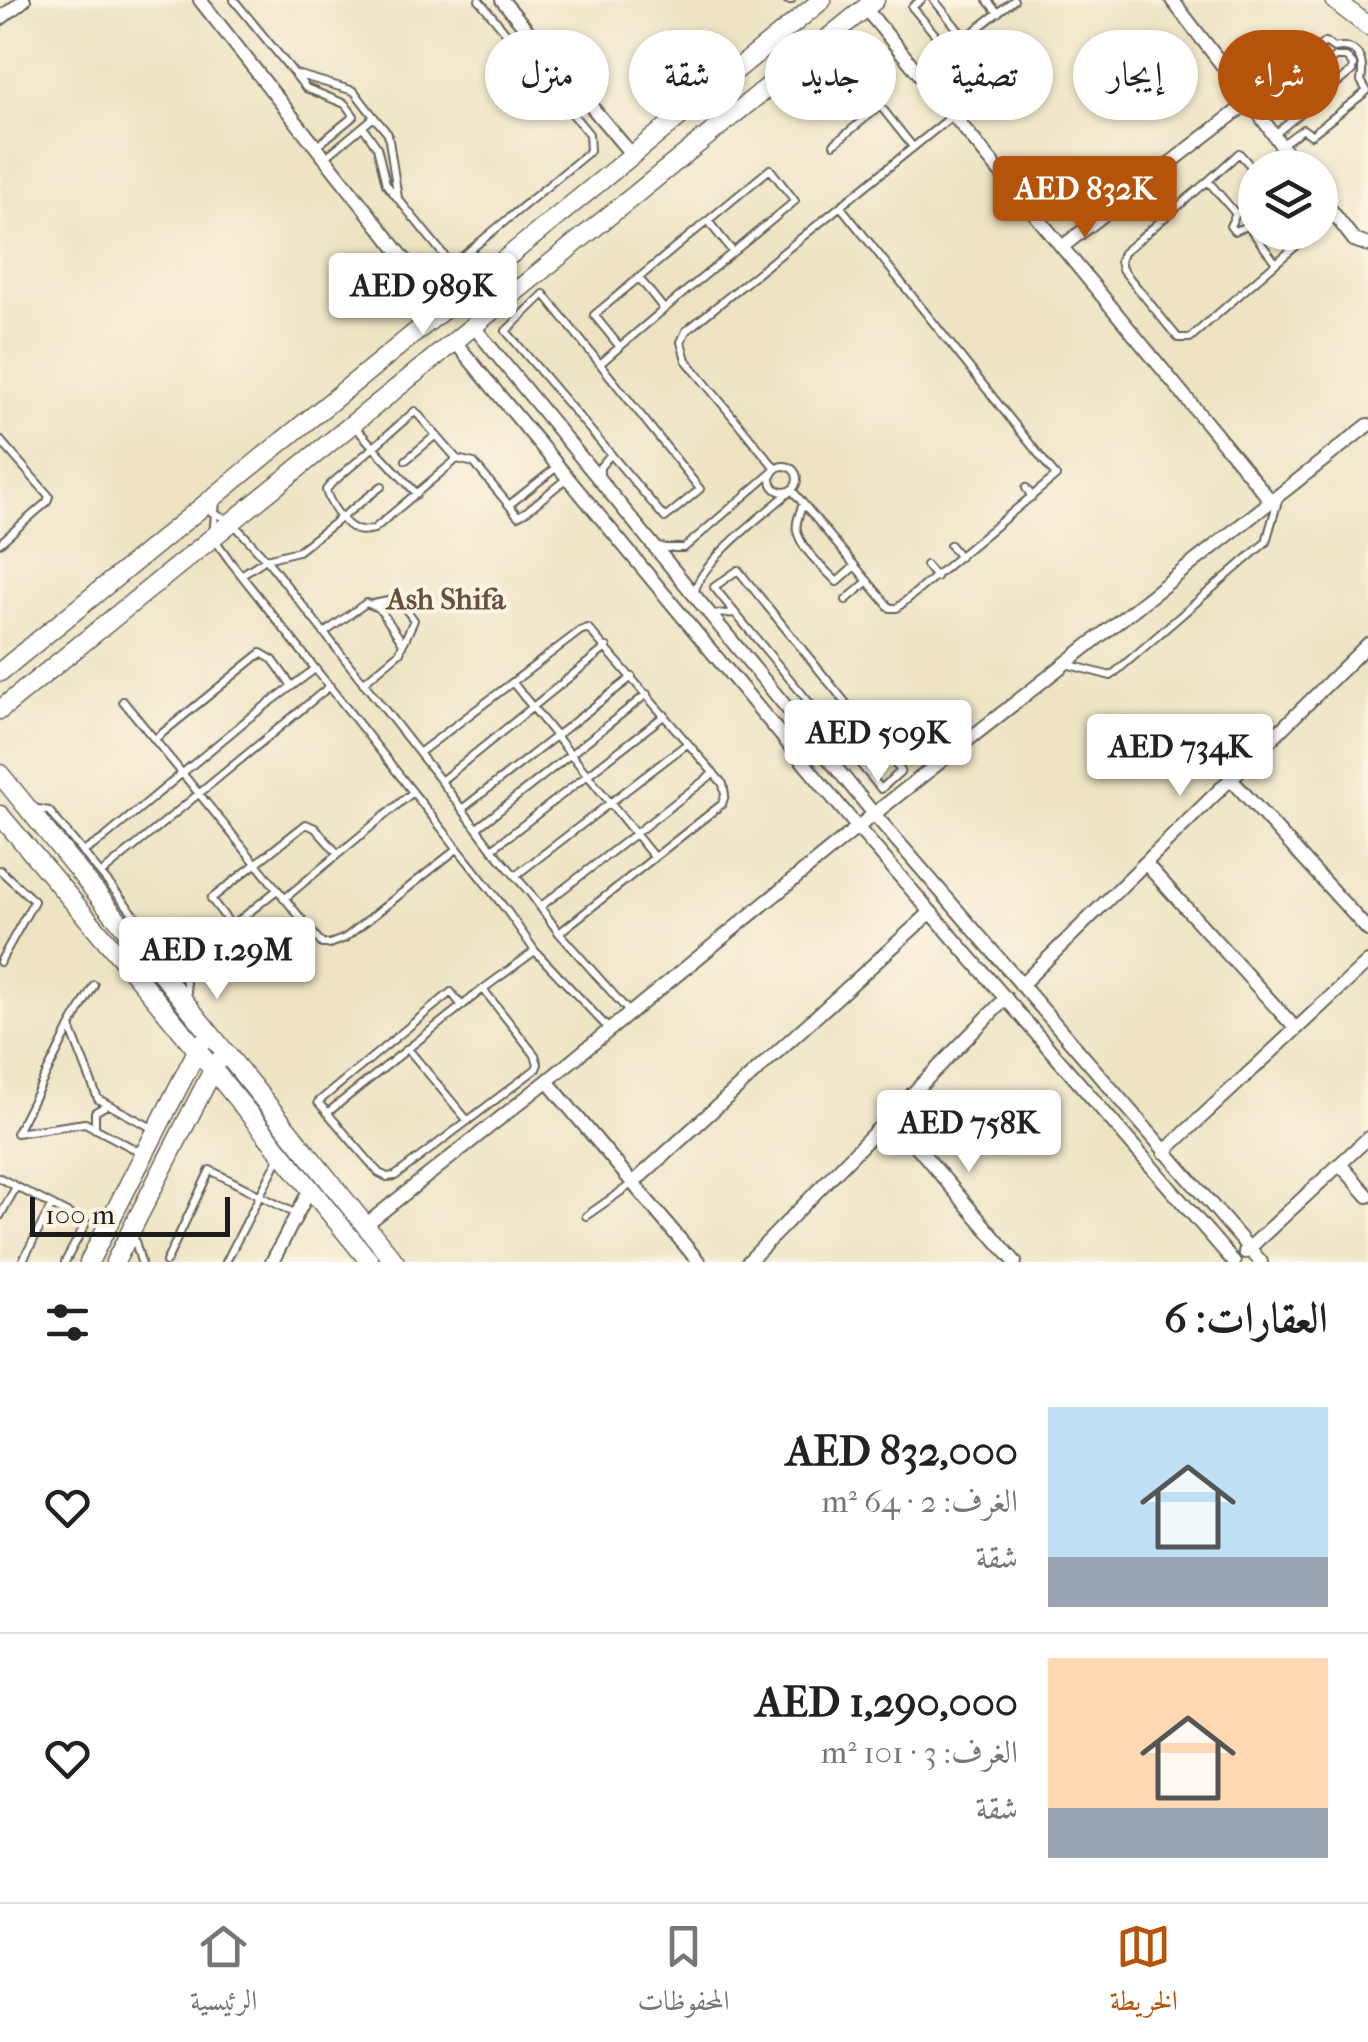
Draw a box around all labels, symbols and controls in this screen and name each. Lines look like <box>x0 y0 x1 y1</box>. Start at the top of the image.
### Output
chip: منزل <box>485 30 609 120</box>
chip: شقة <box>629 30 745 120</box>
chip: جديد <box>765 30 896 120</box>
chip: تصفية <box>916 30 1053 120</box>
chip: إيجار <box>1073 30 1198 120</box>
chip: شراء <box>1218 30 1340 120</box>
map controls <box>1238 150 1338 250</box>
button: layers <box>1238 150 1338 250</box>
pin: AED 832K <box>982 156 1188 241</box>
text: AED 832K <box>1015 170 1155 207</box>
pin: AED 989K <box>320 253 526 338</box>
text: AED 989K <box>351 267 495 304</box>
district label: Ash Shifa <box>385 582 506 617</box>
pin: AED 509K <box>775 700 981 785</box>
text: AED 509K <box>807 714 949 751</box>
pin: AED 734K <box>1077 714 1283 799</box>
text: AED 734K <box>1109 728 1251 765</box>
pin: AED 1.29M <box>103 917 331 1002</box>
text: AED 1.29M <box>141 931 293 968</box>
pin: AED 758K <box>866 1090 1072 1175</box>
text: AED 758K <box>899 1104 1039 1141</box>
scale bar <box>30 1192 230 1236</box>
text: 100 m <box>45 1198 115 1231</box>
text: العقارات: 6 <box>1164 1294 1328 1343</box>
icon: filters <box>40 1295 95 1350</box>
text: AED 832,000 <box>786 1427 1018 1476</box>
icon: home <box>1128 1447 1248 1567</box>
icon: heart <box>40 1480 95 1535</box>
text: الغرف: 2 · 64 m² <box>821 1483 1018 1520</box>
text: شقة <box>976 1539 1018 1576</box>
text: AED 1,290,000 <box>755 1678 1018 1727</box>
icon: home <box>1128 1698 1248 1818</box>
icon: heart <box>40 1731 95 1786</box>
text: الغرف: 3 · 101 m² <box>821 1734 1018 1771</box>
text: شقة <box>976 1790 1018 1827</box>
tab: الرئيسية <box>190 1919 257 2028</box>
tab: المحفوظات <box>637 1919 730 2028</box>
tab: الخريطة <box>1110 1919 1178 2028</box>

